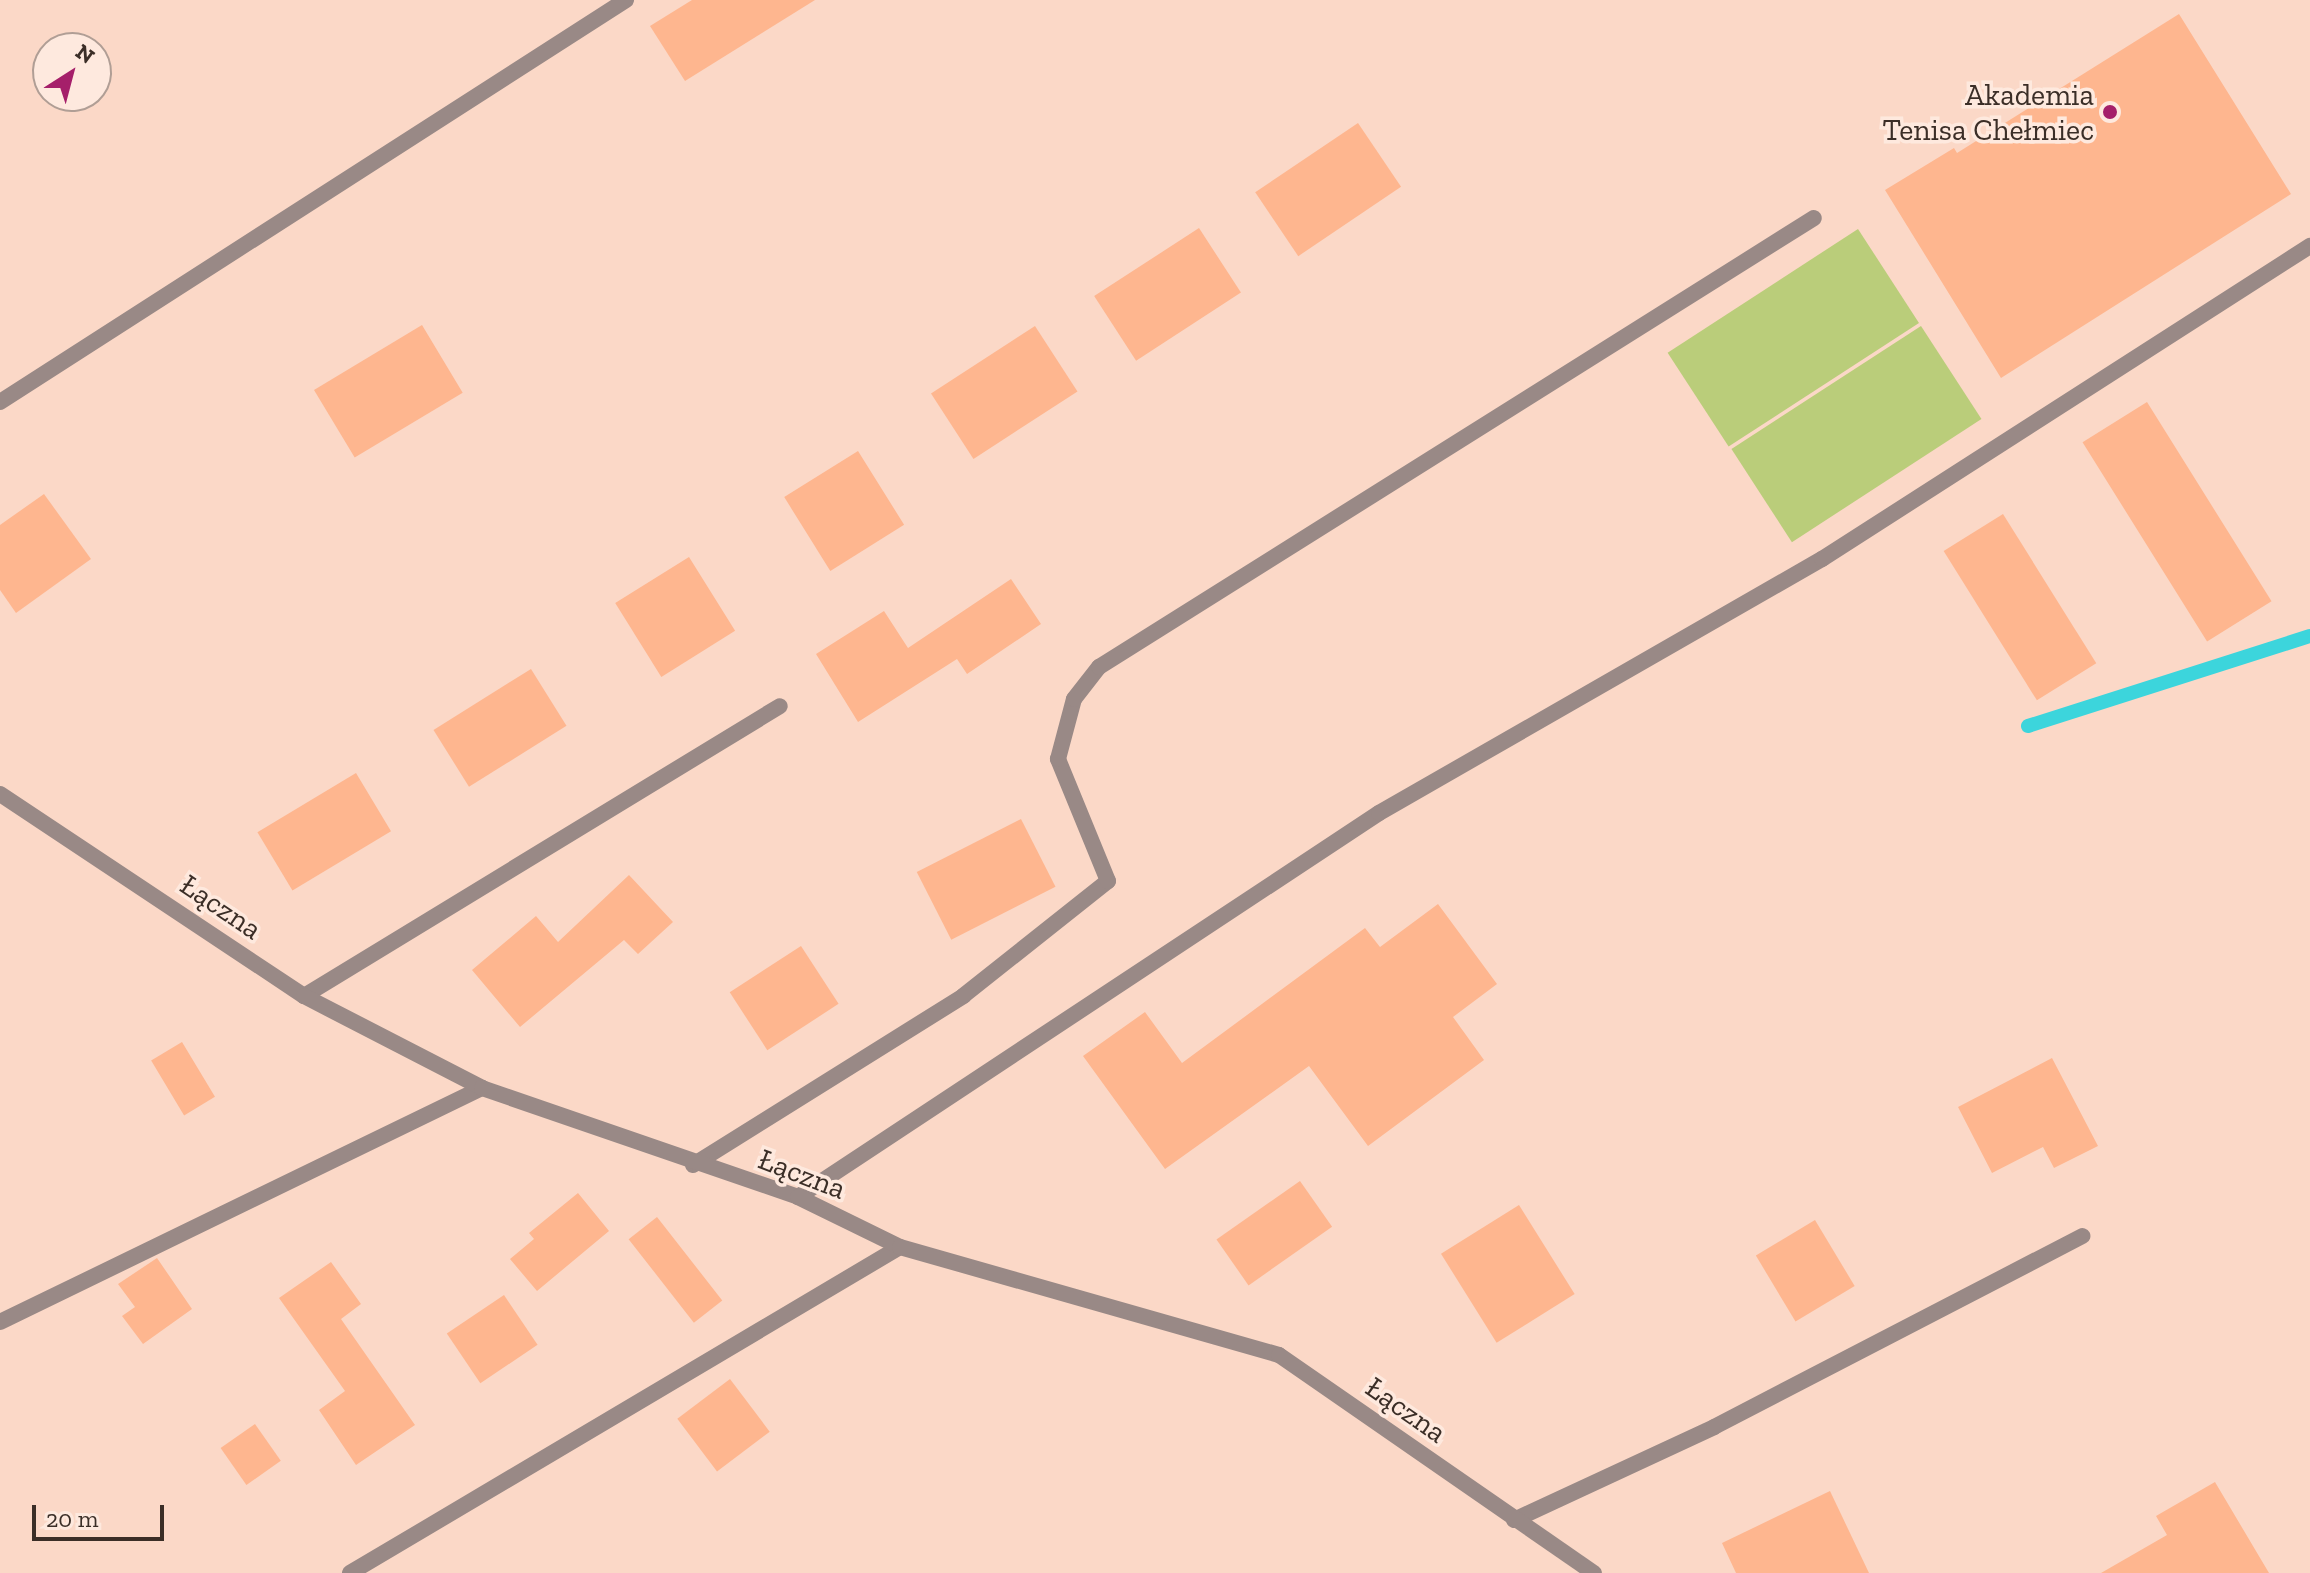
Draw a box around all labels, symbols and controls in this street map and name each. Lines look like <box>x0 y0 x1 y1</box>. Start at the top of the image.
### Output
north arrow <box>32 32 112 112</box>
text: N <box>71 38 100 70</box>
place label: Akademia Tenisa Chełmiec <box>1882 77 2094 148</box>
marker: Akademia Tenisa Chełmiec <box>2101 103 2119 121</box>
street label: Łączna <box>173 867 269 947</box>
street label: Łączna <box>753 1141 851 1207</box>
street label: Łączna <box>1359 1369 1453 1451</box>
scale bar <box>36 1489 168 1539</box>
text: 20 m <box>46 1504 98 1533</box>

